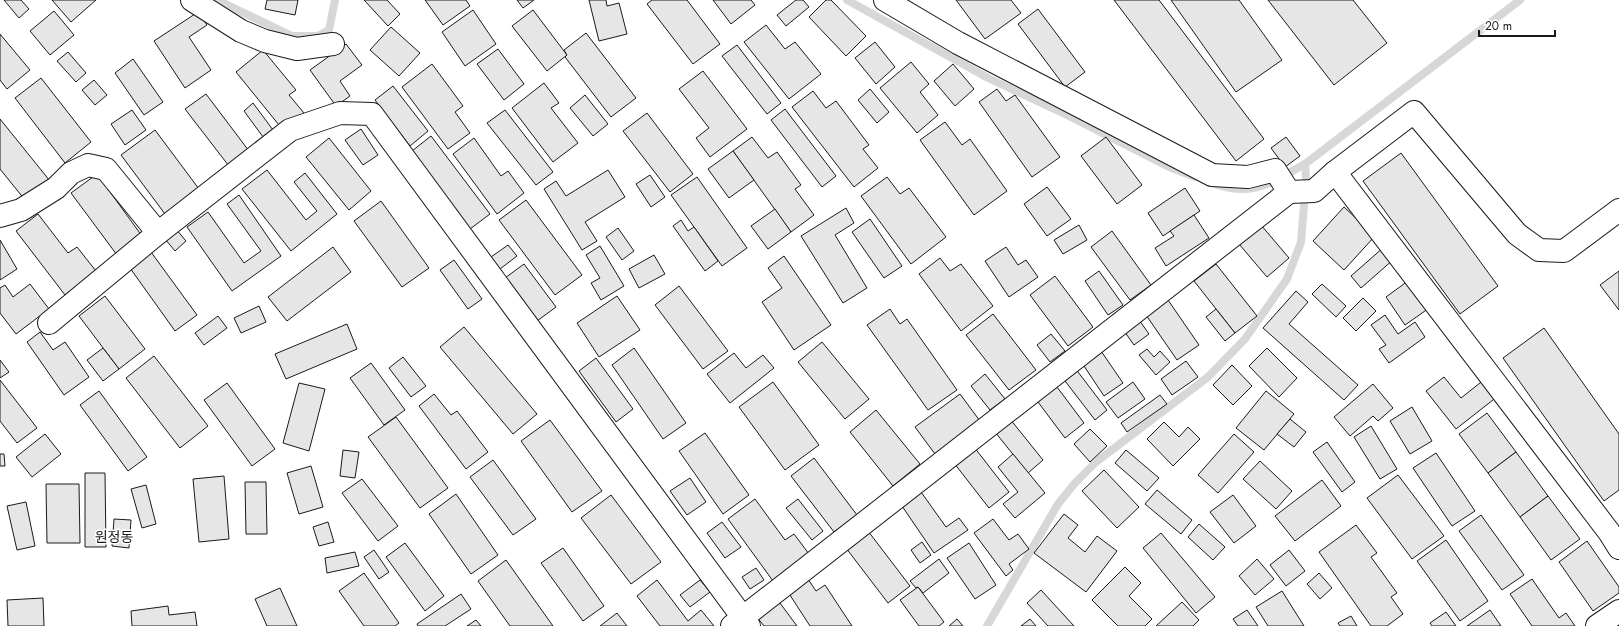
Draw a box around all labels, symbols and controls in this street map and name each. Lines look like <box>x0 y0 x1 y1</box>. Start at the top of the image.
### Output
scale bar <box>1479 12 1555 38</box>
text: 20 m <box>1485 17 1512 35</box>
district label: 원정동 <box>95 527 133 547</box>

